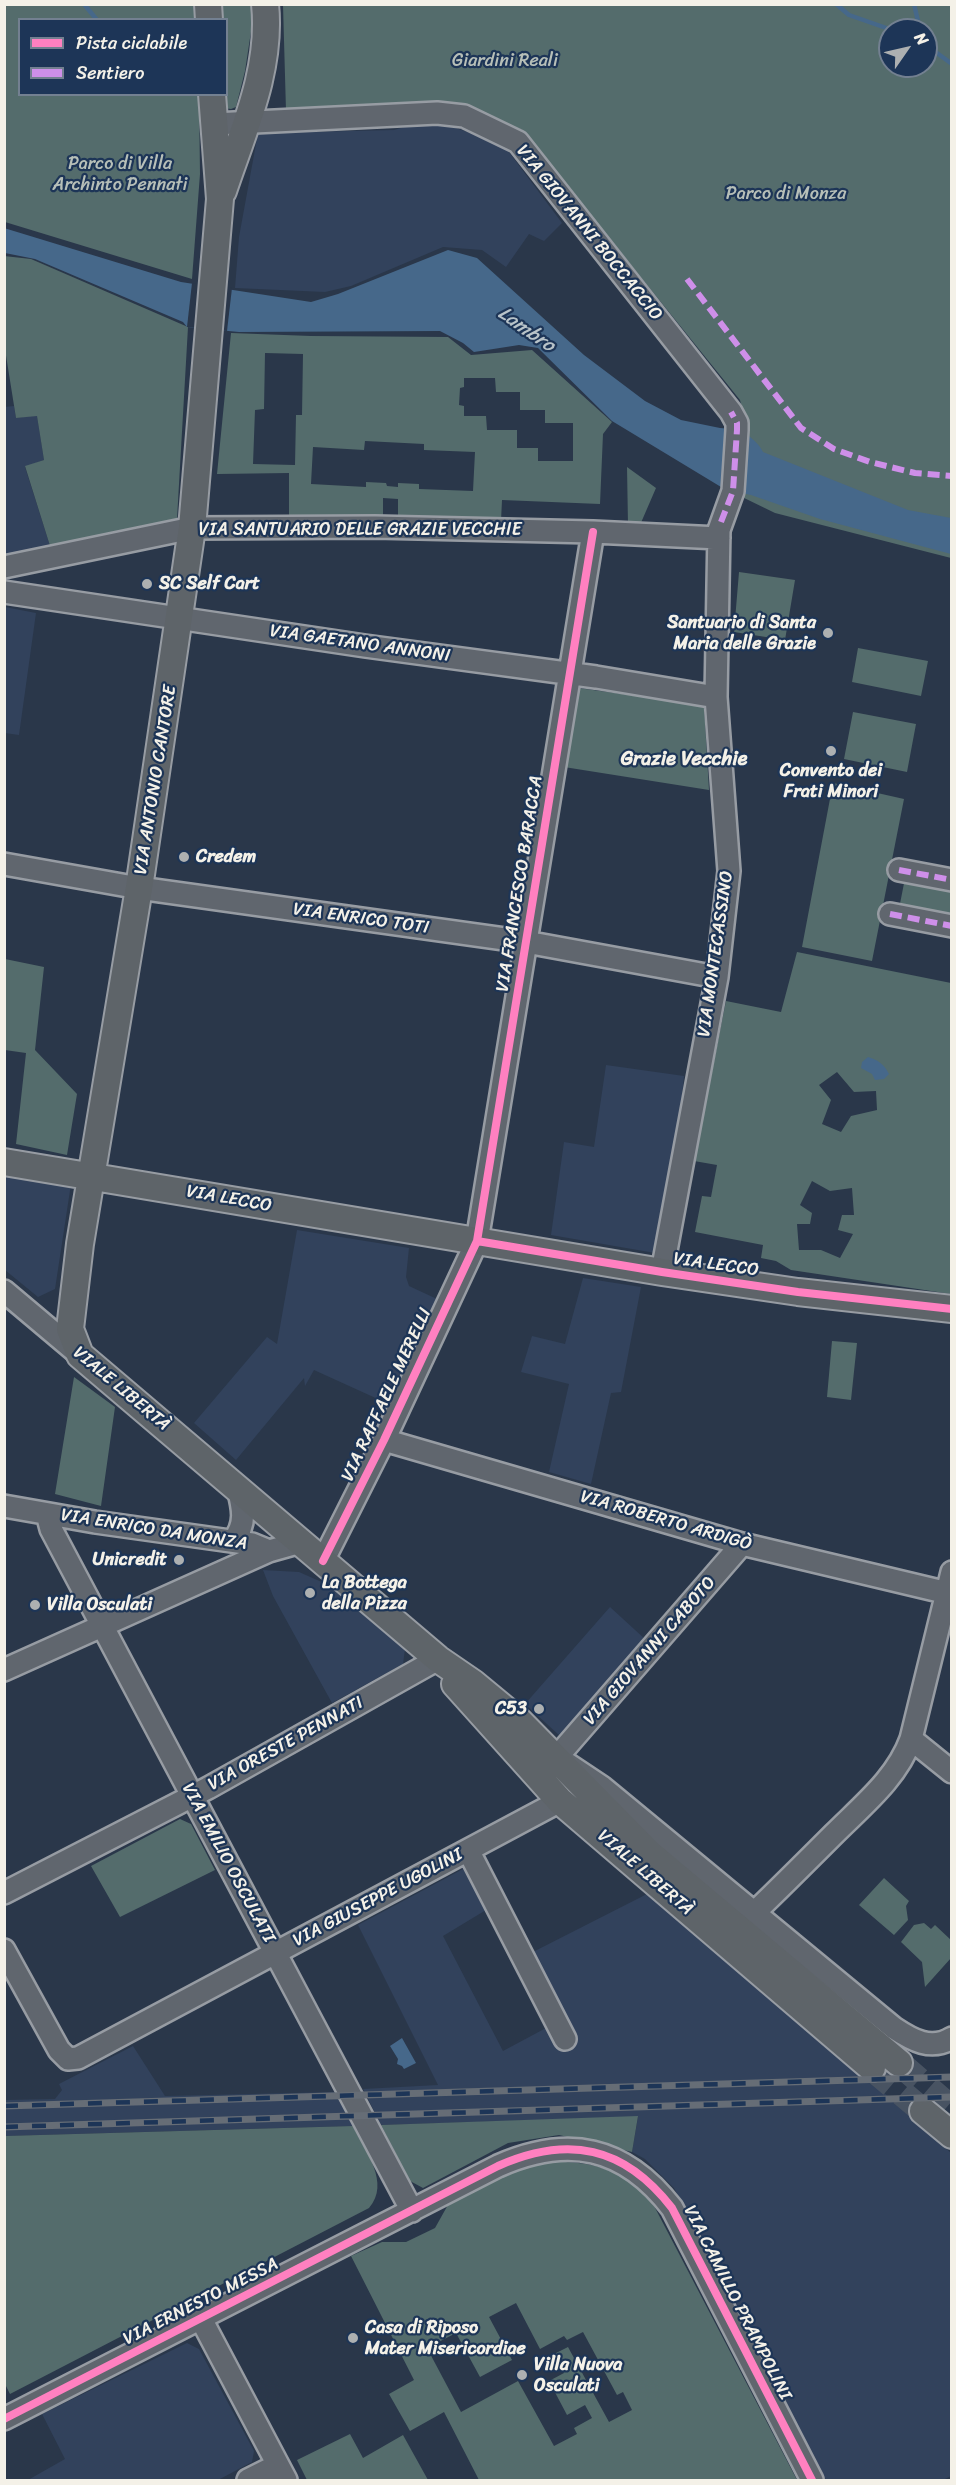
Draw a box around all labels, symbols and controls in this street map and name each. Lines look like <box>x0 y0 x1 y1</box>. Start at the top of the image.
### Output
legend <box>18 18 228 96</box>
north arrow <box>878 18 938 78</box>
text: N <box>907 26 937 51</box>
text: Pista ciclabile <box>76 27 187 59</box>
park label: Giardini Reali <box>452 50 558 72</box>
text: Sentiero <box>76 57 144 89</box>
street label: VIA GIOVANNI BOCCACCIO <box>511 141 667 325</box>
park label: Parco di Villa Archinto Pennati <box>53 153 187 195</box>
park label: Parco di Monza <box>726 183 846 205</box>
water label: Lambro <box>493 302 559 358</box>
street label: VIA SANTUARIO DELLE GRAZIE VECCHIE <box>198 519 522 541</box>
place label: SC Self Cart <box>159 573 260 595</box>
marker: SC Self Cart <box>140 577 154 591</box>
place label: Santuario di Santa Maria delle Grazie <box>667 612 816 654</box>
street label: VIA GAETANO ANNONI <box>268 621 452 667</box>
marker: Santuario di Santa Maria delle Grazie <box>821 626 835 640</box>
street label: VIA ANTONIO CANTORE <box>130 684 182 876</box>
marker: Convento dei Frati Minori <box>824 744 838 758</box>
district label: Grazie Vecchie <box>621 748 747 772</box>
place label: Convento dei Frati Minori <box>780 760 882 802</box>
street label: VIA FRANCESCO BARACCA <box>492 774 548 994</box>
place label: Credem <box>196 846 256 868</box>
marker: Credem <box>177 850 191 864</box>
street label: VIA MONTECASSINO <box>694 870 738 1038</box>
street label: VIA ENRICO TOTI <box>292 899 430 939</box>
street label: VIA LECCO <box>185 1181 273 1217</box>
street label: VIA LECCO <box>672 1248 760 1282</box>
street label: VIA RAFFAELE MERELLI <box>337 1305 437 1485</box>
street label: VIALE LIBERTÀ <box>68 1342 174 1436</box>
street label: VIA ROBERTO ARDIGÒ <box>578 1486 754 1556</box>
street label: VIA ENRICO DA MONZA <box>59 1505 249 1555</box>
place label: Unicredit <box>92 1549 167 1571</box>
marker: Unicredit <box>172 1553 186 1567</box>
place label: La Bottega della Pizza <box>322 1572 407 1614</box>
street label: VIA GIOVANNI CABOTO <box>579 1572 721 1730</box>
marker: La Bottega della Pizza <box>303 1586 317 1600</box>
place label: Villa Osculati <box>47 1594 152 1616</box>
marker: Villa Osculati <box>28 1598 42 1612</box>
street label: VIA ORESTE PENNATI <box>205 1692 367 1796</box>
place label: C53 <box>495 1698 527 1720</box>
marker: C53 <box>532 1702 546 1716</box>
street label: VIA EMILIO OSCULATI <box>177 1779 279 1947</box>
street label: VIALE LIBERTÀ <box>593 1826 697 1920</box>
street label: VIA GIUSEPPE UGOLINI <box>289 1844 467 1952</box>
street label: VIA CAMILLO PRAMPOLINI <box>678 2202 796 2404</box>
street label: VIA ERNESTO MESSA <box>120 2254 282 2350</box>
place label: Casa di Riposo Mater Misericordiae <box>365 2317 526 2360</box>
marker: Casa di Riposo Mater Misericordiae <box>346 2331 360 2345</box>
place label: Villa Nuova Osculati <box>534 2354 622 2396</box>
marker: Villa Nuova Osculati <box>515 2368 529 2382</box>

